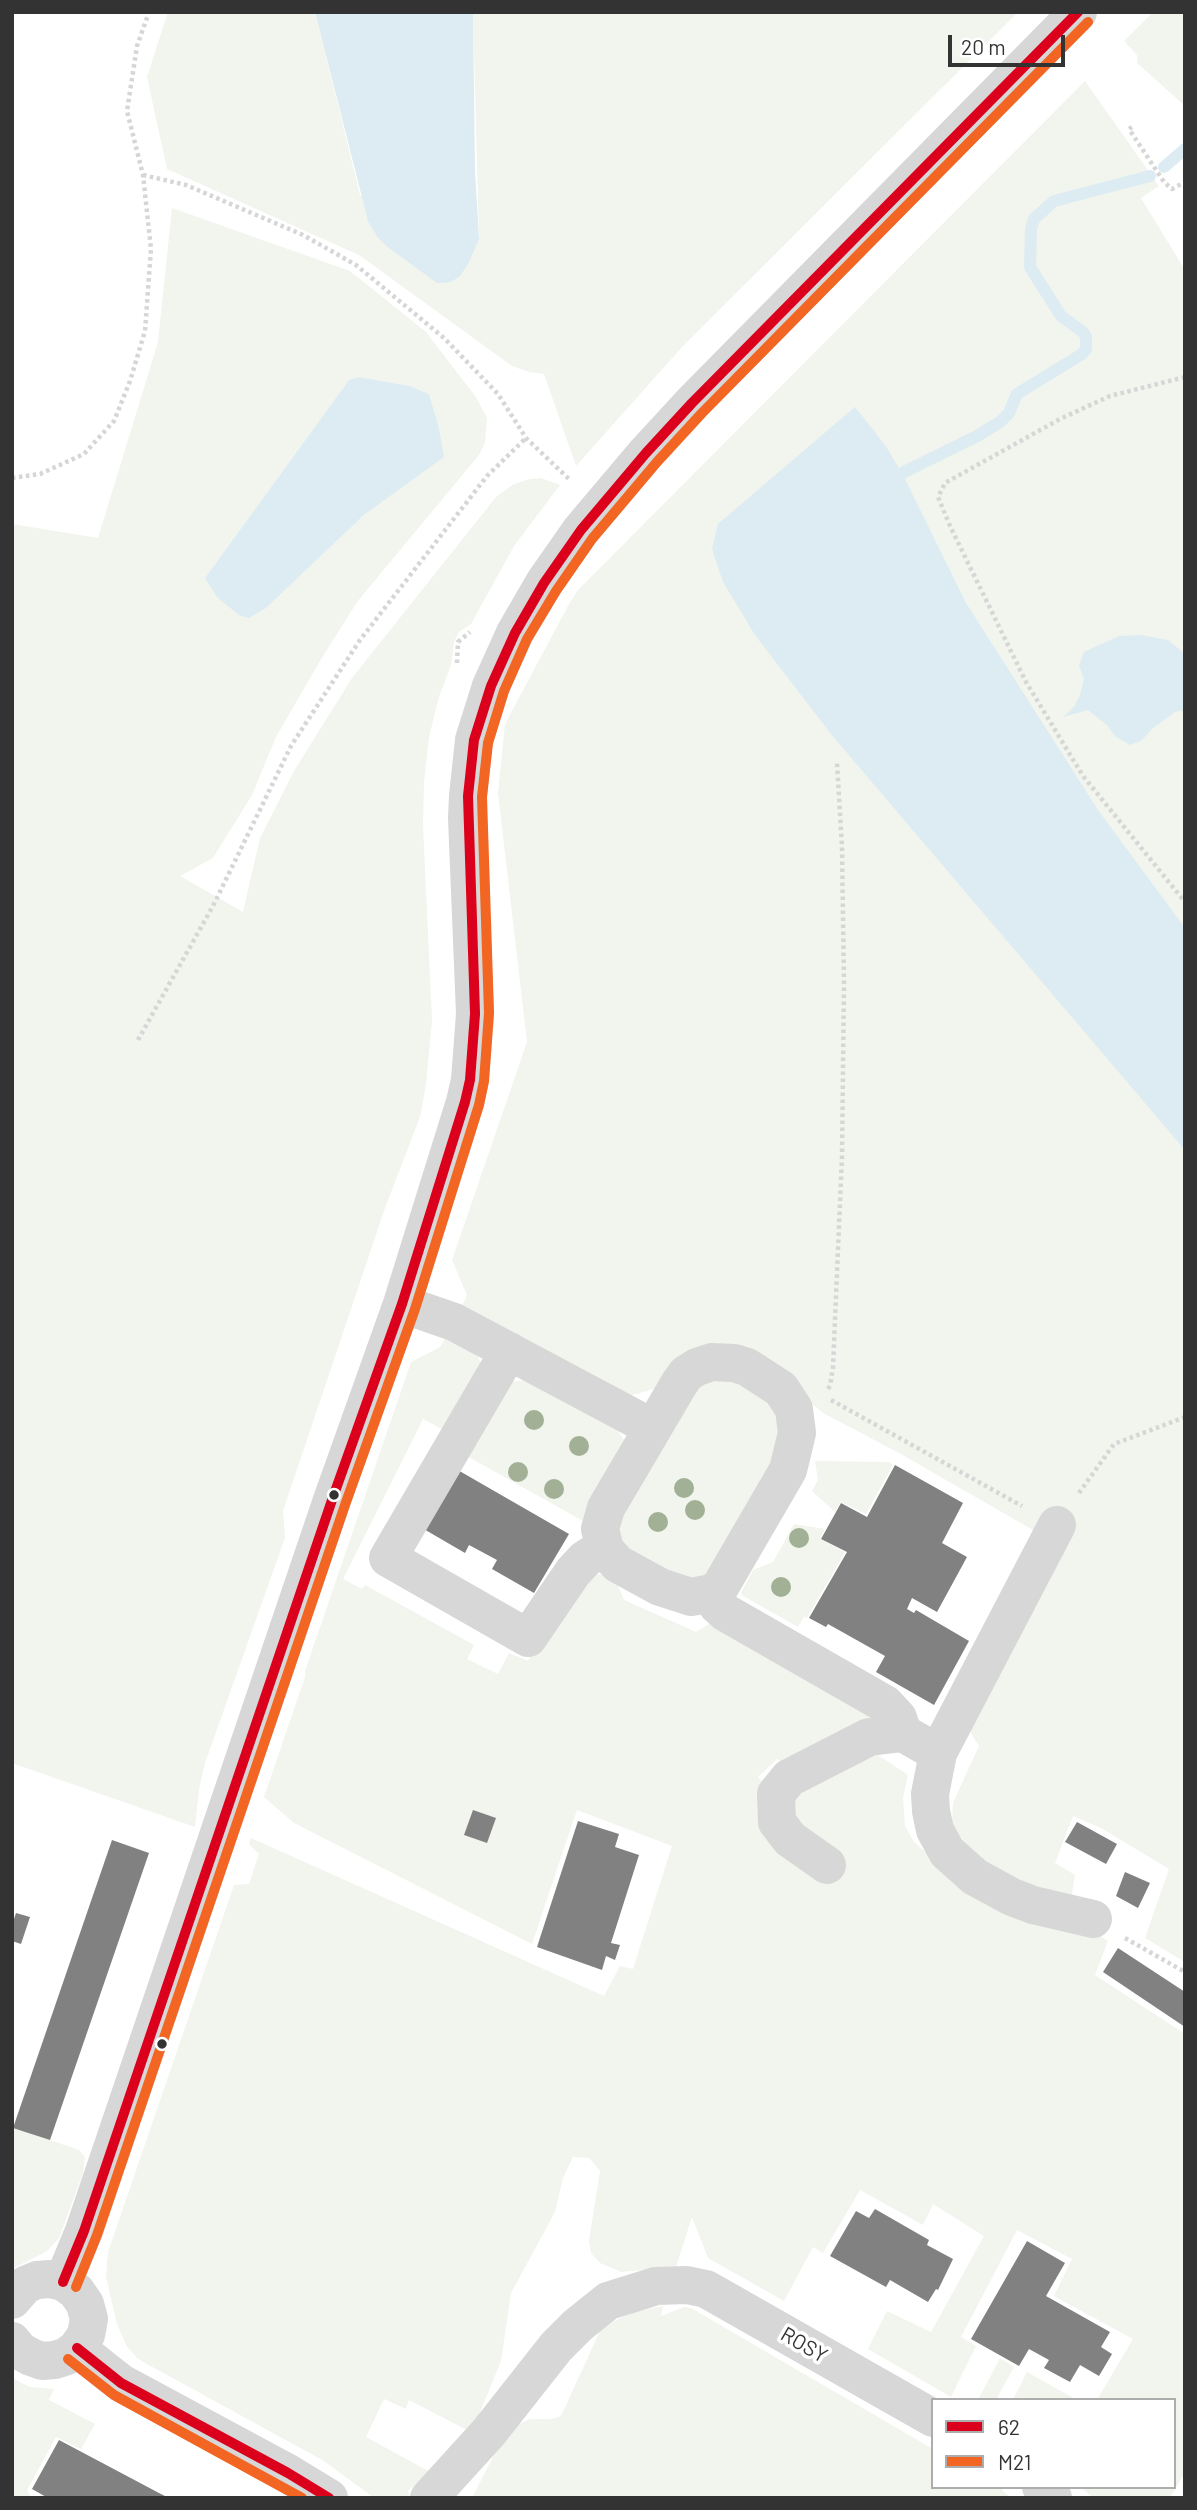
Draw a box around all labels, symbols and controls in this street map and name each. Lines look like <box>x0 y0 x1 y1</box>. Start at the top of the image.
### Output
scale bar <box>952 21 1069 65</box>
text: 20 m <box>961 34 1006 59</box>
unlabelled marker <box>327 1488 341 1502</box>
unlabelled marker <box>155 2037 169 2051</box>
street label: ROSY <box>776 2322 832 2368</box>
legend <box>931 2398 1176 2489</box>
text: 62 <box>998 2414 1020 2439</box>
text: M21 <box>998 2449 1031 2474</box>

